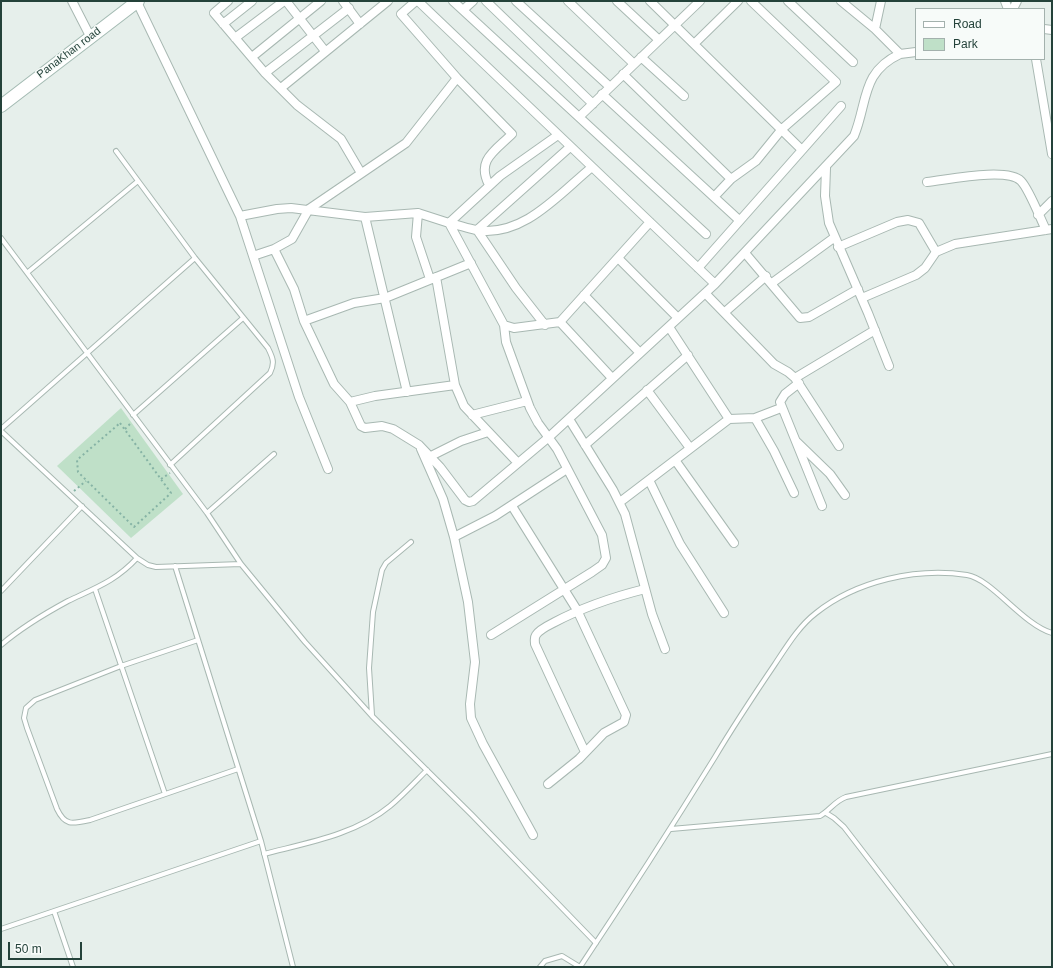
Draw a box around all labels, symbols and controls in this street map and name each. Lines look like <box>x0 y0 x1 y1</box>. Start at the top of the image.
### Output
legend <box>915 8 1045 60</box>
text: Road <box>953 17 982 31</box>
street label: PanaKhan road <box>34 25 104 81</box>
text: Park <box>953 37 978 51</box>
scale bar <box>10 934 84 960</box>
text: 50 m <box>15 942 42 956</box>

